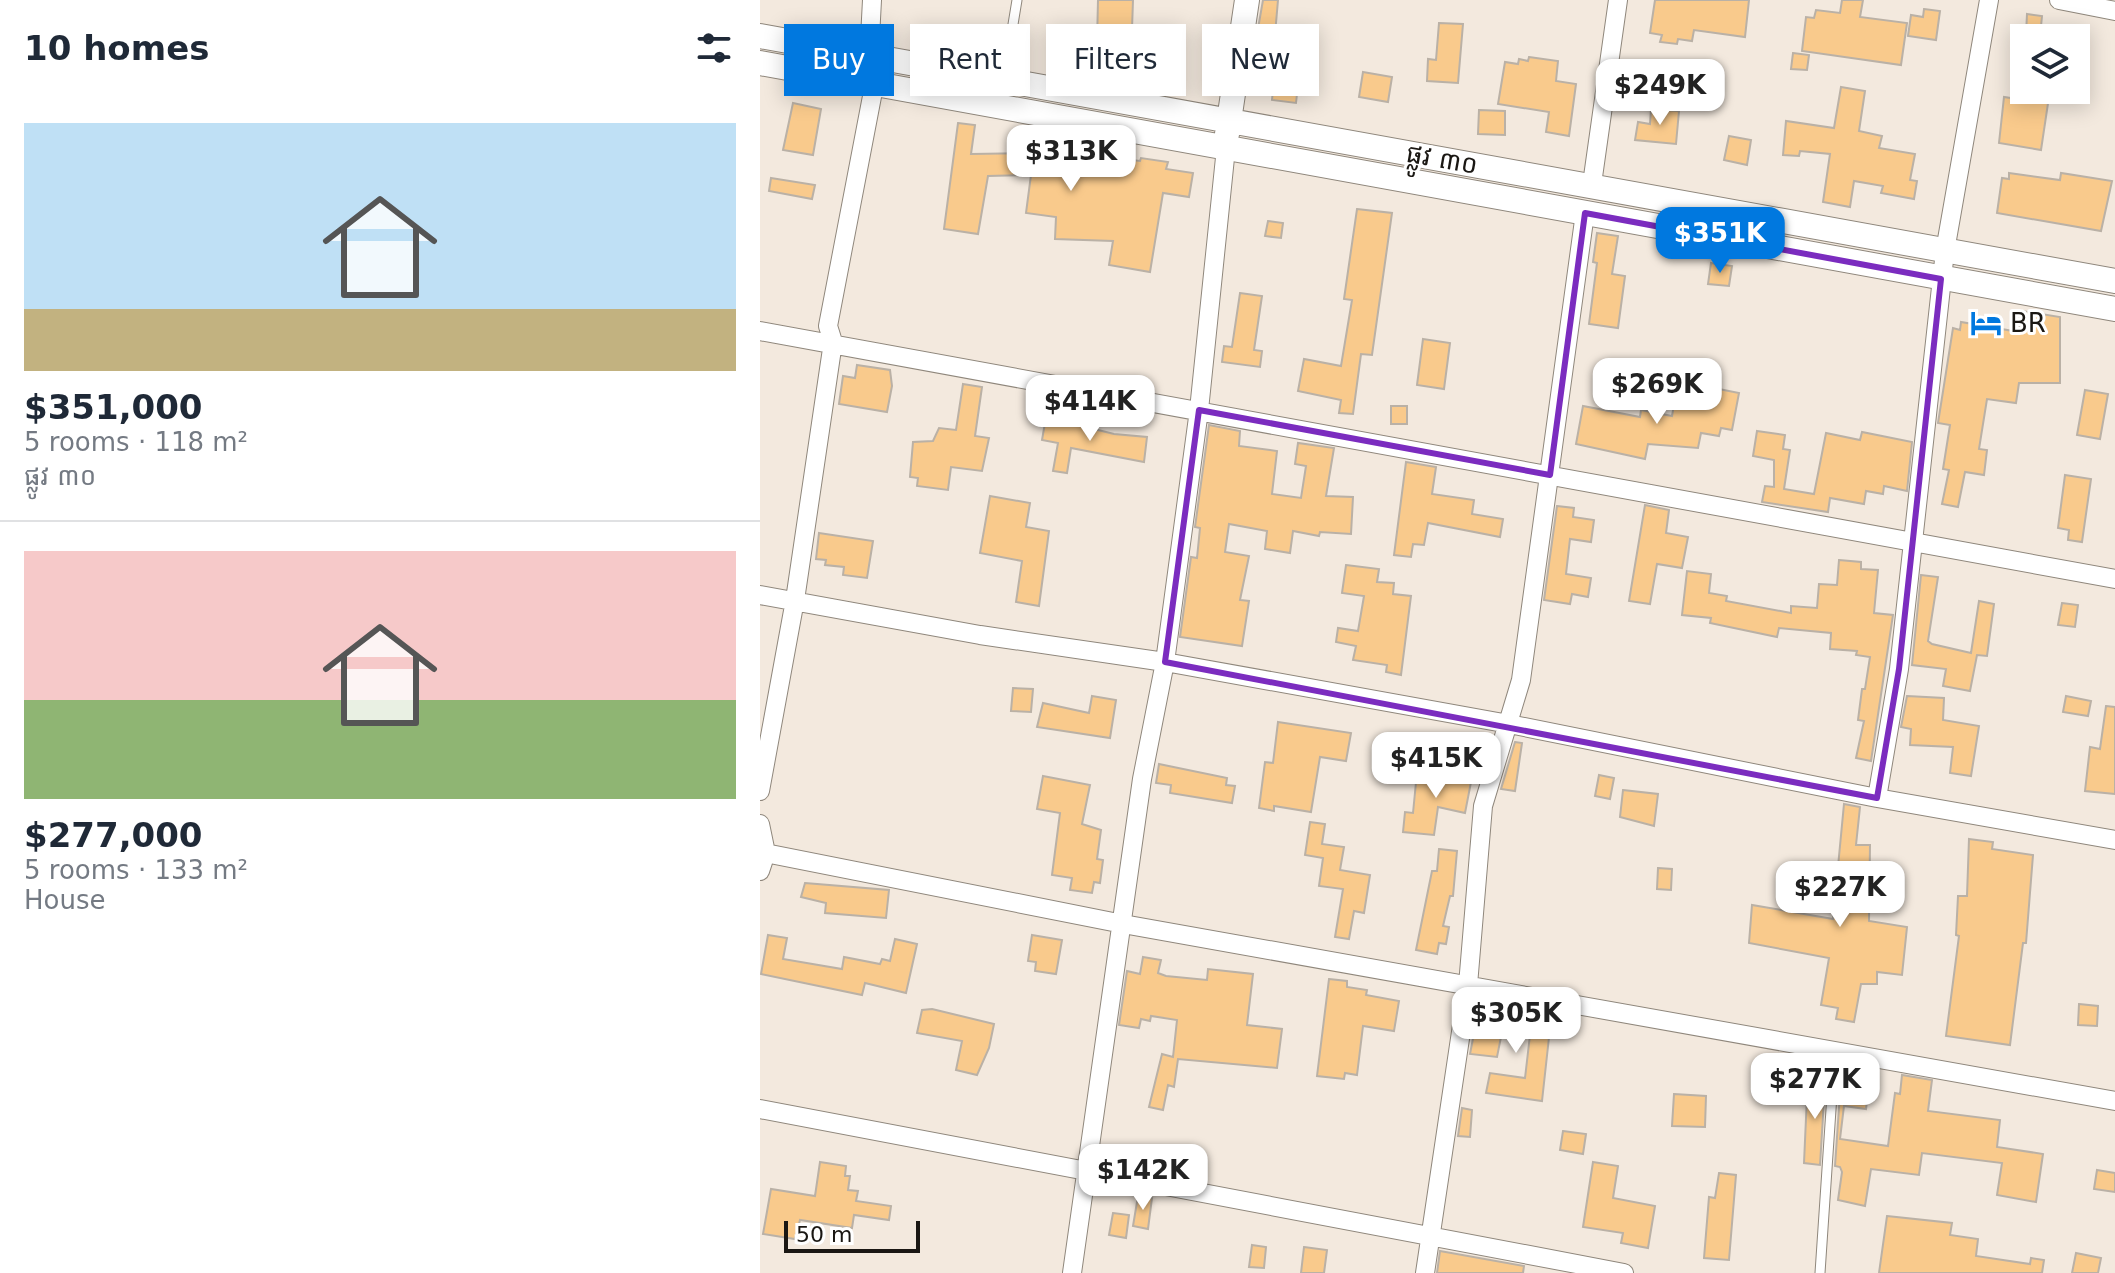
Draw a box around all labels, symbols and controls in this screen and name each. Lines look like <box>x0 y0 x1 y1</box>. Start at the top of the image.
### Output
chip: Buy <box>784 24 894 96</box>
chip: Rent <box>910 24 1030 96</box>
chip: Filters <box>1046 24 1186 96</box>
chip: New <box>1202 24 1319 96</box>
map controls <box>2010 24 2090 104</box>
button: layers <box>2010 24 2090 104</box>
icon: filters <box>692 26 736 70</box>
text: 10 homes <box>24 28 209 68</box>
pin: $249K <box>1604 59 1716 127</box>
text: $249K <box>1614 70 1706 100</box>
pin: $313K <box>1015 125 1127 193</box>
text: $313K <box>1025 136 1117 166</box>
street label: ផ្លូវ ៣០ <box>1402 138 1480 189</box>
icon: home <box>308 175 452 319</box>
pin: $351K <box>1664 207 1776 275</box>
text: $351K <box>1674 218 1766 248</box>
hotel icon: BR <box>1969 306 2003 340</box>
place label: BR <box>2010 308 2046 338</box>
pin: $269K <box>1601 358 1713 426</box>
text: $269K <box>1611 369 1703 399</box>
pin: $414K <box>1034 375 1146 443</box>
text: $414K <box>1044 386 1136 416</box>
text: $351,000 <box>24 387 203 427</box>
text: 5 rooms · 118 m² <box>24 427 248 457</box>
text: ផ្លូវ ៣០ <box>24 461 96 491</box>
icon: home <box>308 603 452 747</box>
pin: $415K <box>1380 732 1492 800</box>
text: $415K <box>1390 743 1482 773</box>
text: $277,000 <box>24 815 203 855</box>
text: 5 rooms · 133 m² <box>24 855 248 885</box>
pin: $227K <box>1784 861 1896 929</box>
text: $227K <box>1794 872 1886 902</box>
text: House <box>24 885 105 915</box>
pin: $305K <box>1460 987 1572 1055</box>
text: $305K <box>1470 998 1562 1028</box>
pin: $277K <box>1759 1053 1871 1121</box>
text: $277K <box>1769 1064 1861 1094</box>
pin: $142K <box>1087 1144 1199 1212</box>
text: $142K <box>1097 1155 1189 1185</box>
scale bar <box>784 1217 920 1253</box>
text: 50 m <box>796 1222 852 1247</box>

